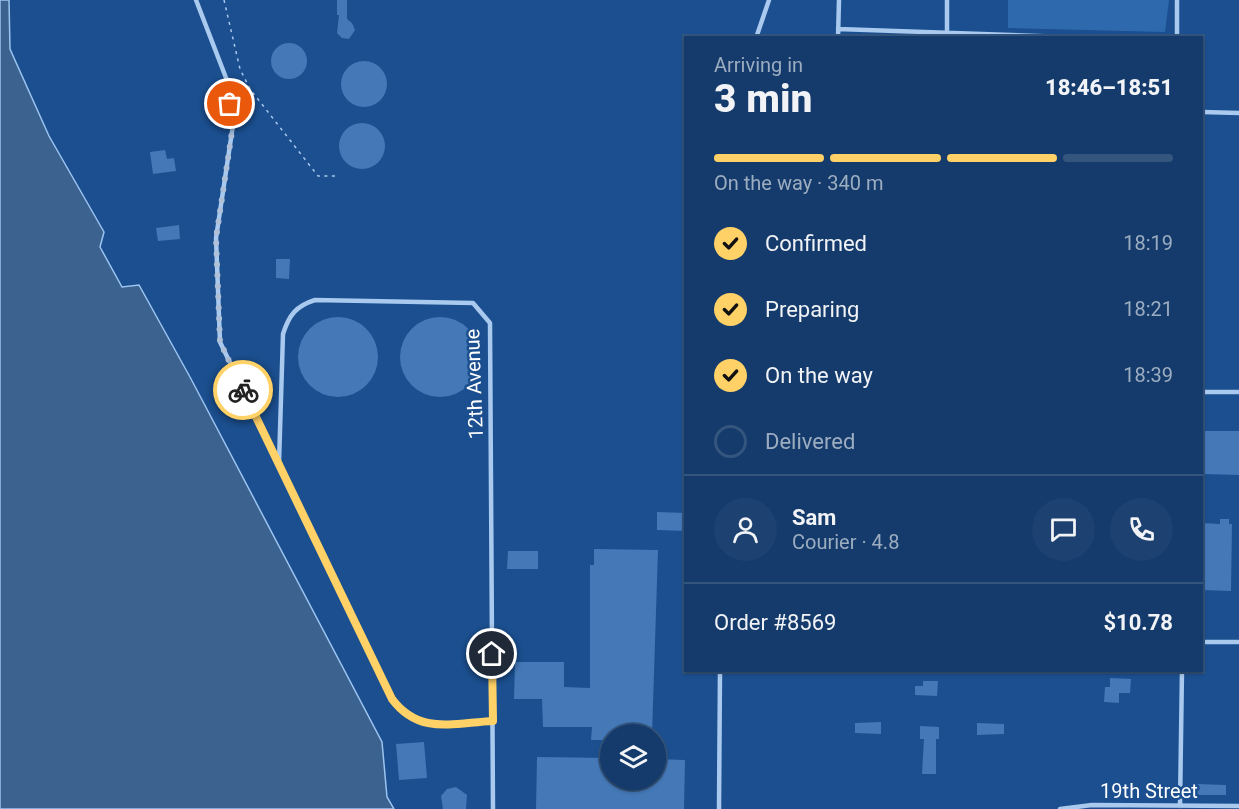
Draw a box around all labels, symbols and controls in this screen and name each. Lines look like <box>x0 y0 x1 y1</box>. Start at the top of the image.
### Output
text: Arriving in <box>714 53 803 77</box>
text: 18:46–18:51 <box>1045 75 1173 100</box>
text: 3 min <box>714 76 812 122</box>
pin <box>204 78 255 129</box>
icon: bag <box>213 87 246 120</box>
text: On the way · 340 m <box>714 171 883 195</box>
icon: check <box>714 227 747 260</box>
text: Confirmed <box>765 231 867 256</box>
text: 18:19 <box>1123 231 1173 255</box>
icon: check <box>714 293 747 326</box>
text: Preparing <box>765 297 859 322</box>
text: 18:21 <box>1123 297 1173 321</box>
street label: 12th Avenue <box>460 328 488 440</box>
icon: check <box>714 359 747 392</box>
courier <box>213 360 273 420</box>
text: On the way <box>765 363 873 388</box>
text: 18:39 <box>1123 363 1173 387</box>
icon: bike <box>227 374 260 407</box>
text: Delivered <box>765 429 855 454</box>
button: person <box>714 498 777 561</box>
button: chat <box>1032 498 1095 561</box>
button: phone <box>1110 498 1173 561</box>
text: Sam <box>792 505 836 530</box>
text: Courier · 4.8 <box>792 530 899 554</box>
text: Order #8569 <box>714 610 836 635</box>
text: $10.78 <box>1104 610 1173 635</box>
pin <box>466 628 517 679</box>
icon: home <box>475 637 508 670</box>
map controls <box>600 724 666 790</box>
button: layers <box>600 724 666 790</box>
street label: 19th Street <box>1100 779 1198 803</box>

